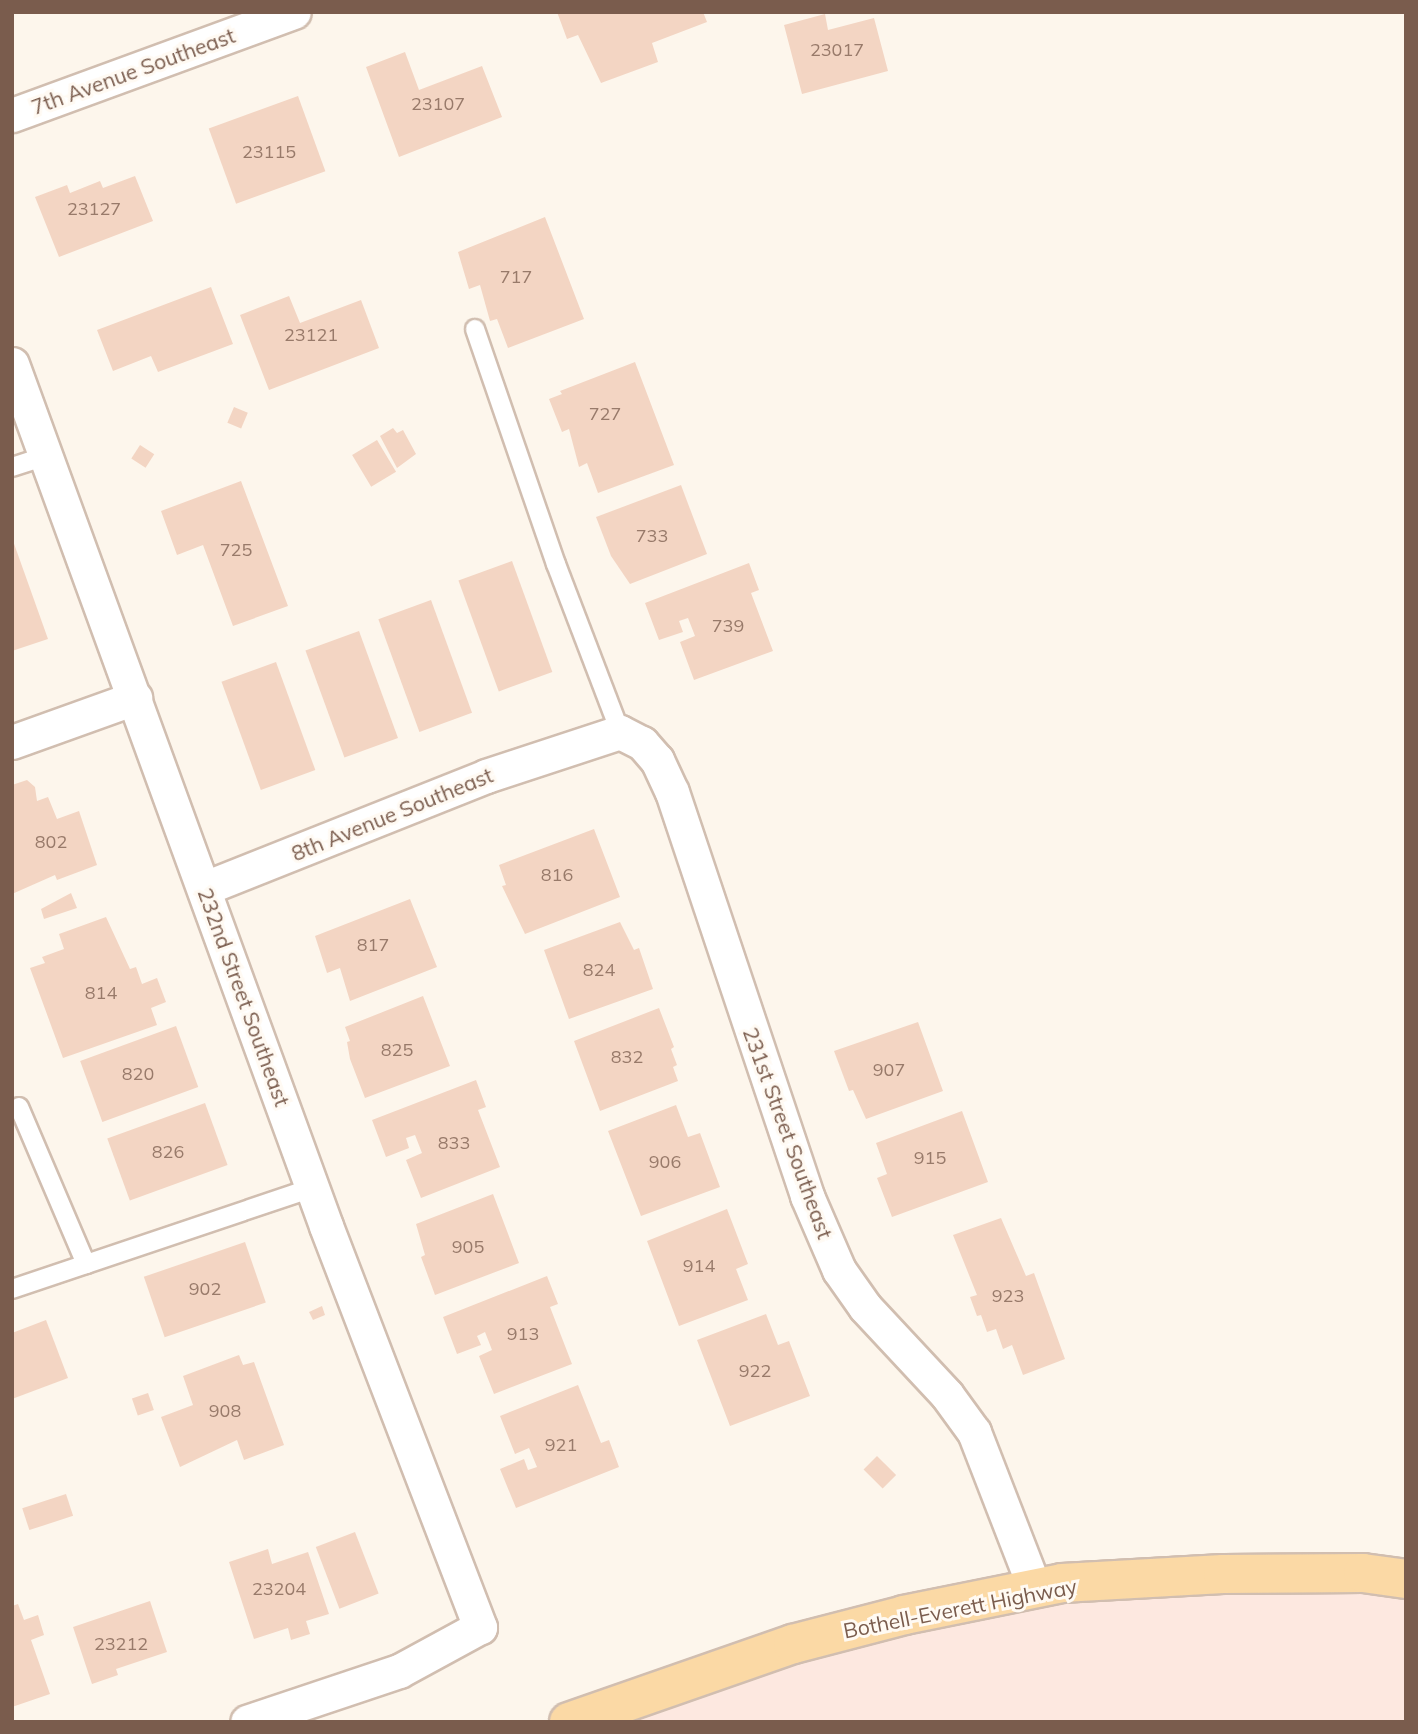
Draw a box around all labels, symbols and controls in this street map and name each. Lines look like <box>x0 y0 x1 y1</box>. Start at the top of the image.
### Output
street label: 7th Avenue Southeast <box>28 22 238 120</box>
house number: 23017 <box>810 39 864 61</box>
house number: 23107 <box>411 93 465 115</box>
house number: 23115 <box>242 141 296 163</box>
house number: 23127 <box>67 198 121 220</box>
house number: 717 <box>500 266 532 288</box>
house number: 23121 <box>284 324 338 346</box>
house number: 727 <box>589 403 621 425</box>
house number: 733 <box>636 525 668 547</box>
house number: 725 <box>220 539 252 561</box>
house number: 739 <box>712 615 744 637</box>
street label: 8th Avenue Southeast <box>288 762 496 866</box>
house number: 802 <box>35 831 67 853</box>
house number: 816 <box>541 864 573 886</box>
street label: 232nd Street Southeast <box>193 884 295 1110</box>
house number: 817 <box>357 934 389 956</box>
house number: 824 <box>583 959 615 981</box>
house number: 814 <box>85 982 117 1004</box>
street label: 231st Street Southeast <box>738 1024 838 1242</box>
house number: 825 <box>381 1039 413 1061</box>
house number: 832 <box>611 1046 643 1068</box>
house number: 907 <box>873 1059 905 1081</box>
house number: 820 <box>122 1063 154 1085</box>
house number: 833 <box>438 1132 470 1154</box>
house number: 826 <box>152 1141 184 1163</box>
house number: 915 <box>914 1147 946 1169</box>
house number: 906 <box>649 1151 681 1173</box>
house number: 905 <box>452 1236 484 1258</box>
house number: 914 <box>683 1255 715 1277</box>
house number: 902 <box>189 1278 221 1300</box>
house number: 923 <box>992 1285 1024 1307</box>
house number: 913 <box>507 1323 539 1345</box>
house number: 922 <box>739 1360 771 1382</box>
house number: 908 <box>209 1400 241 1422</box>
house number: 921 <box>545 1434 577 1456</box>
street label: Bothell-Everett Highway <box>841 1573 1079 1643</box>
house number: 23204 <box>252 1578 306 1600</box>
house number: 23212 <box>94 1633 148 1655</box>

